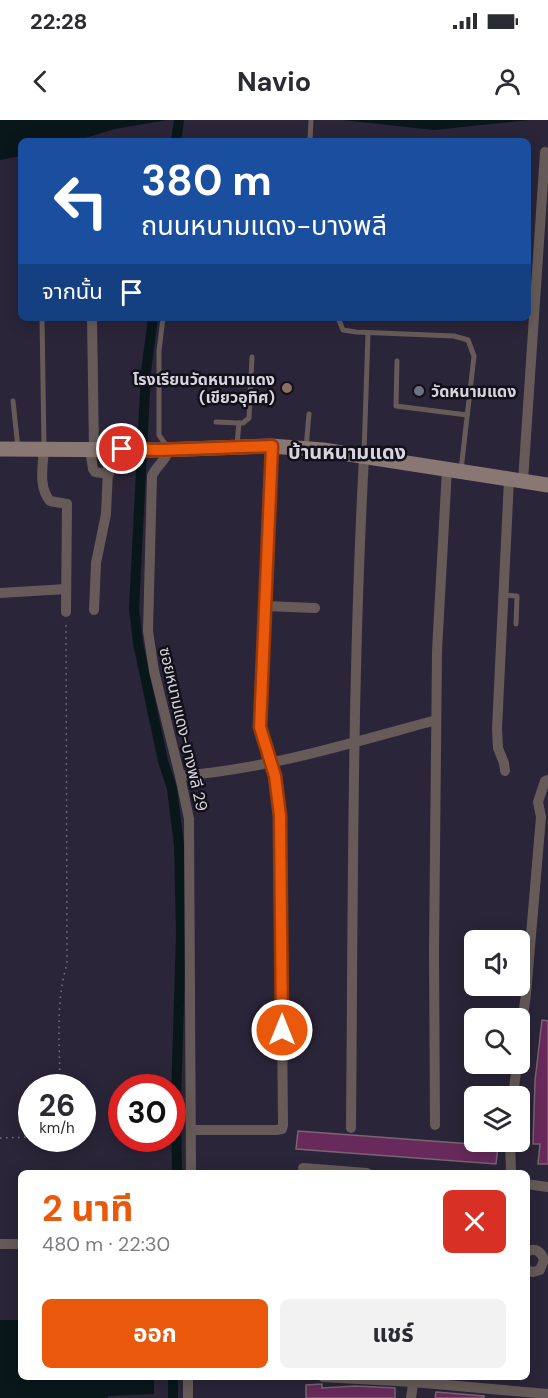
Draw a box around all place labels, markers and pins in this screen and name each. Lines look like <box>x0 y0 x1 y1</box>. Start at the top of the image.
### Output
place label: โรงเรียนวัดหนามแดง (เขียวอุทิศ) <box>133 369 275 408</box>
marker: โรงเรียนวัดหนามแดง (เขียวอุทิศ) <box>280 381 294 395</box>
place label: วัดหนามแดง <box>431 381 516 402</box>
marker: วัดหนามแดง <box>412 384 426 398</box>
pin <box>96 423 147 474</box>

